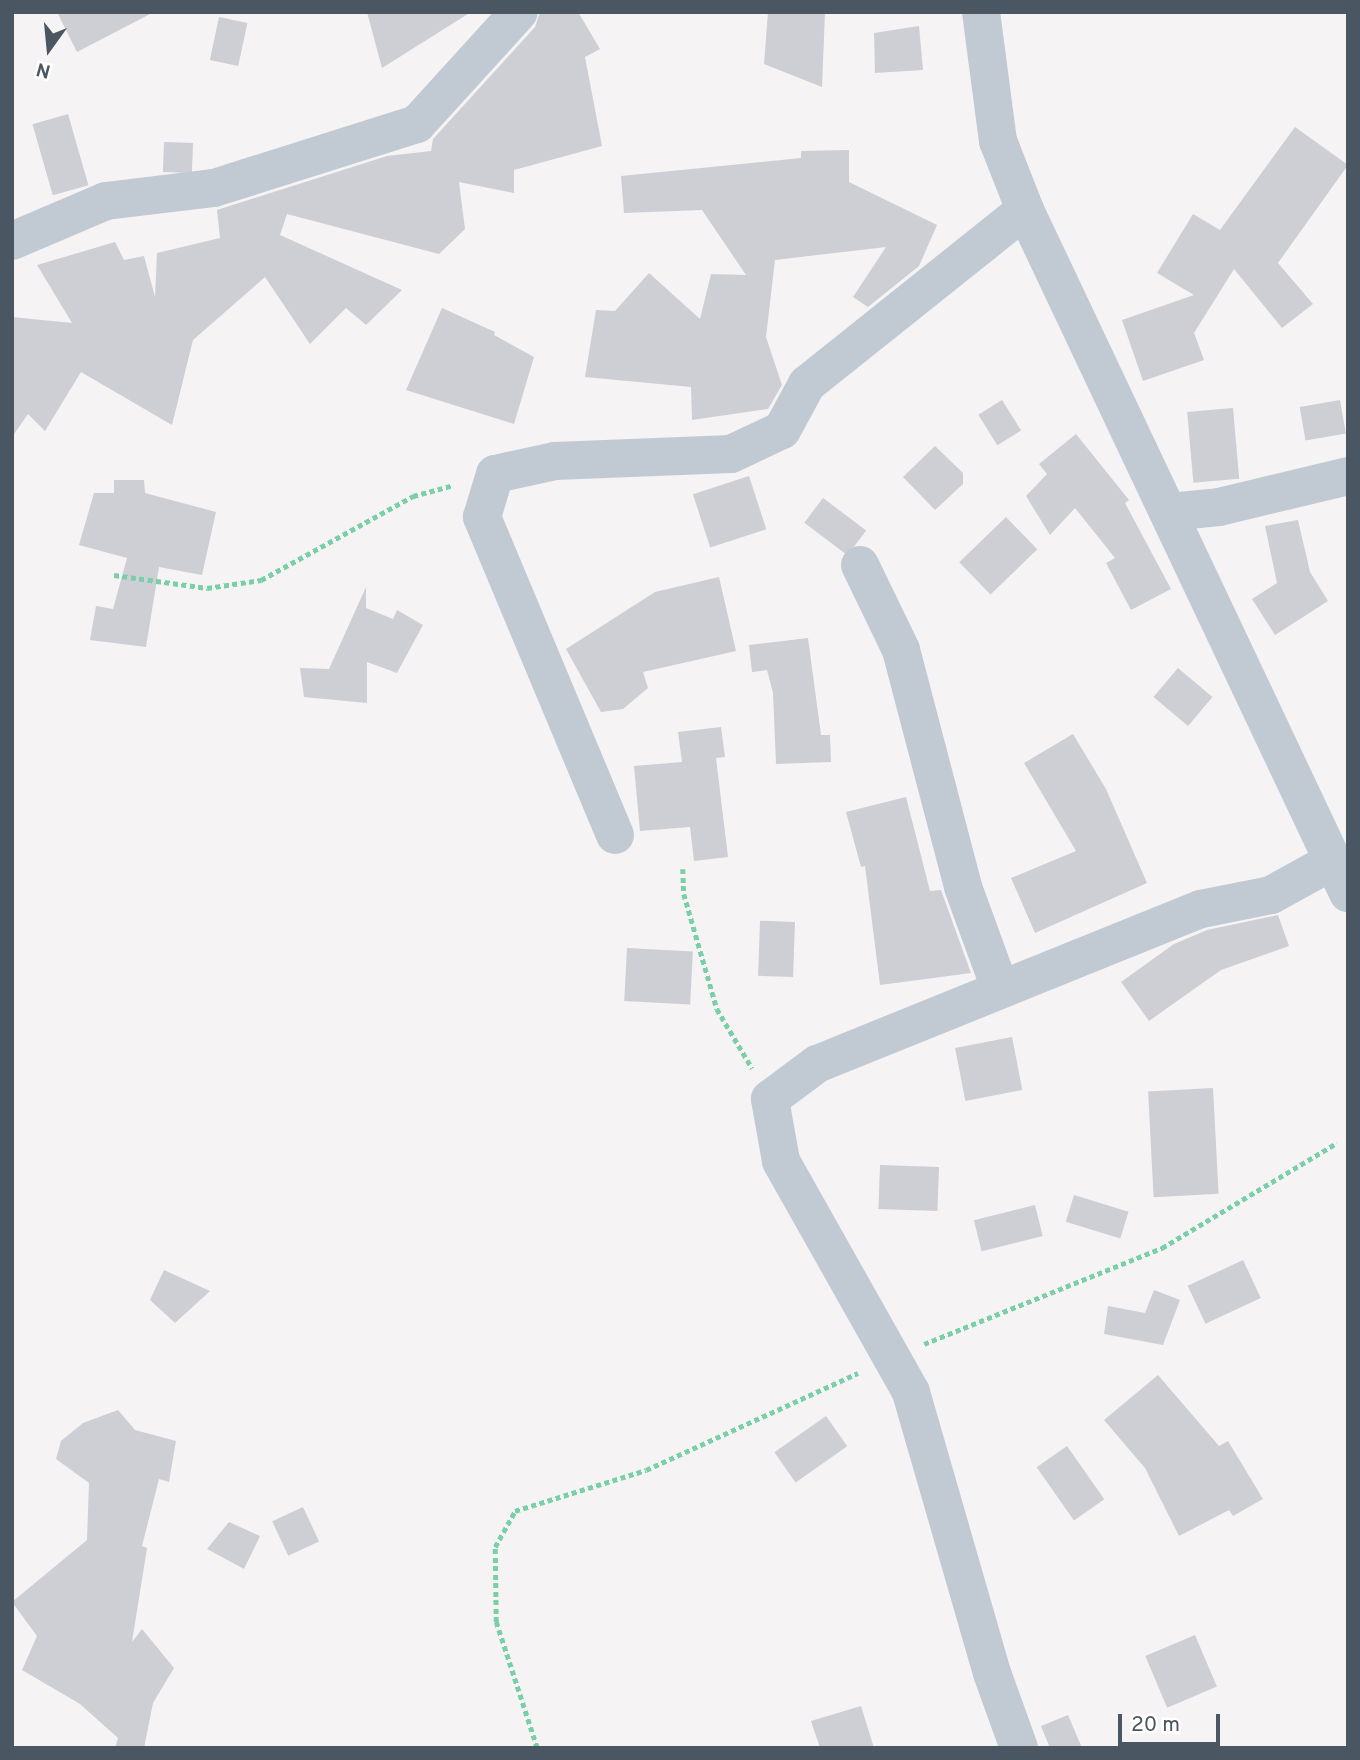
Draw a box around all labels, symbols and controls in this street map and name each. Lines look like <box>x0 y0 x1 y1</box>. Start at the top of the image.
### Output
north arrow <box>14 14 84 84</box>
text: N <box>34 56 53 83</box>
scale bar <box>1122 1700 1224 1744</box>
text: 20 m <box>1131 1712 1180 1739</box>

